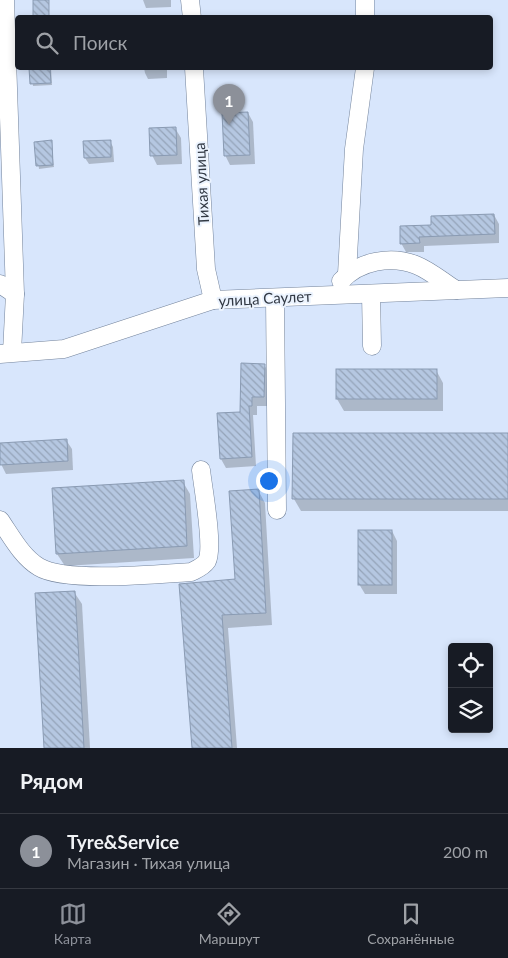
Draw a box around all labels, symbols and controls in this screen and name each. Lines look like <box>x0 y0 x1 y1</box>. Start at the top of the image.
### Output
search box <box>15 15 493 70</box>
icon: search <box>33 29 61 57</box>
text: Поиск <box>73 31 127 54</box>
pin: 1 <box>213 84 245 125</box>
street label: Тихая улица <box>190 142 212 226</box>
street label: улица Саулет <box>218 287 312 309</box>
your location <box>256 468 282 494</box>
map controls <box>448 643 493 733</box>
button: locate <box>448 643 493 688</box>
button: layers <box>448 688 493 733</box>
text: Рядом <box>20 768 83 793</box>
text: Tyre&Service <box>67 830 179 853</box>
text: 1 <box>31 842 41 861</box>
text: 200 m <box>443 842 488 861</box>
text: Магазин · Тихая улица <box>67 853 230 872</box>
tab: Карта <box>54 900 92 947</box>
tab: Маршрут <box>199 900 260 947</box>
tab: Сохранённые <box>367 900 454 947</box>

